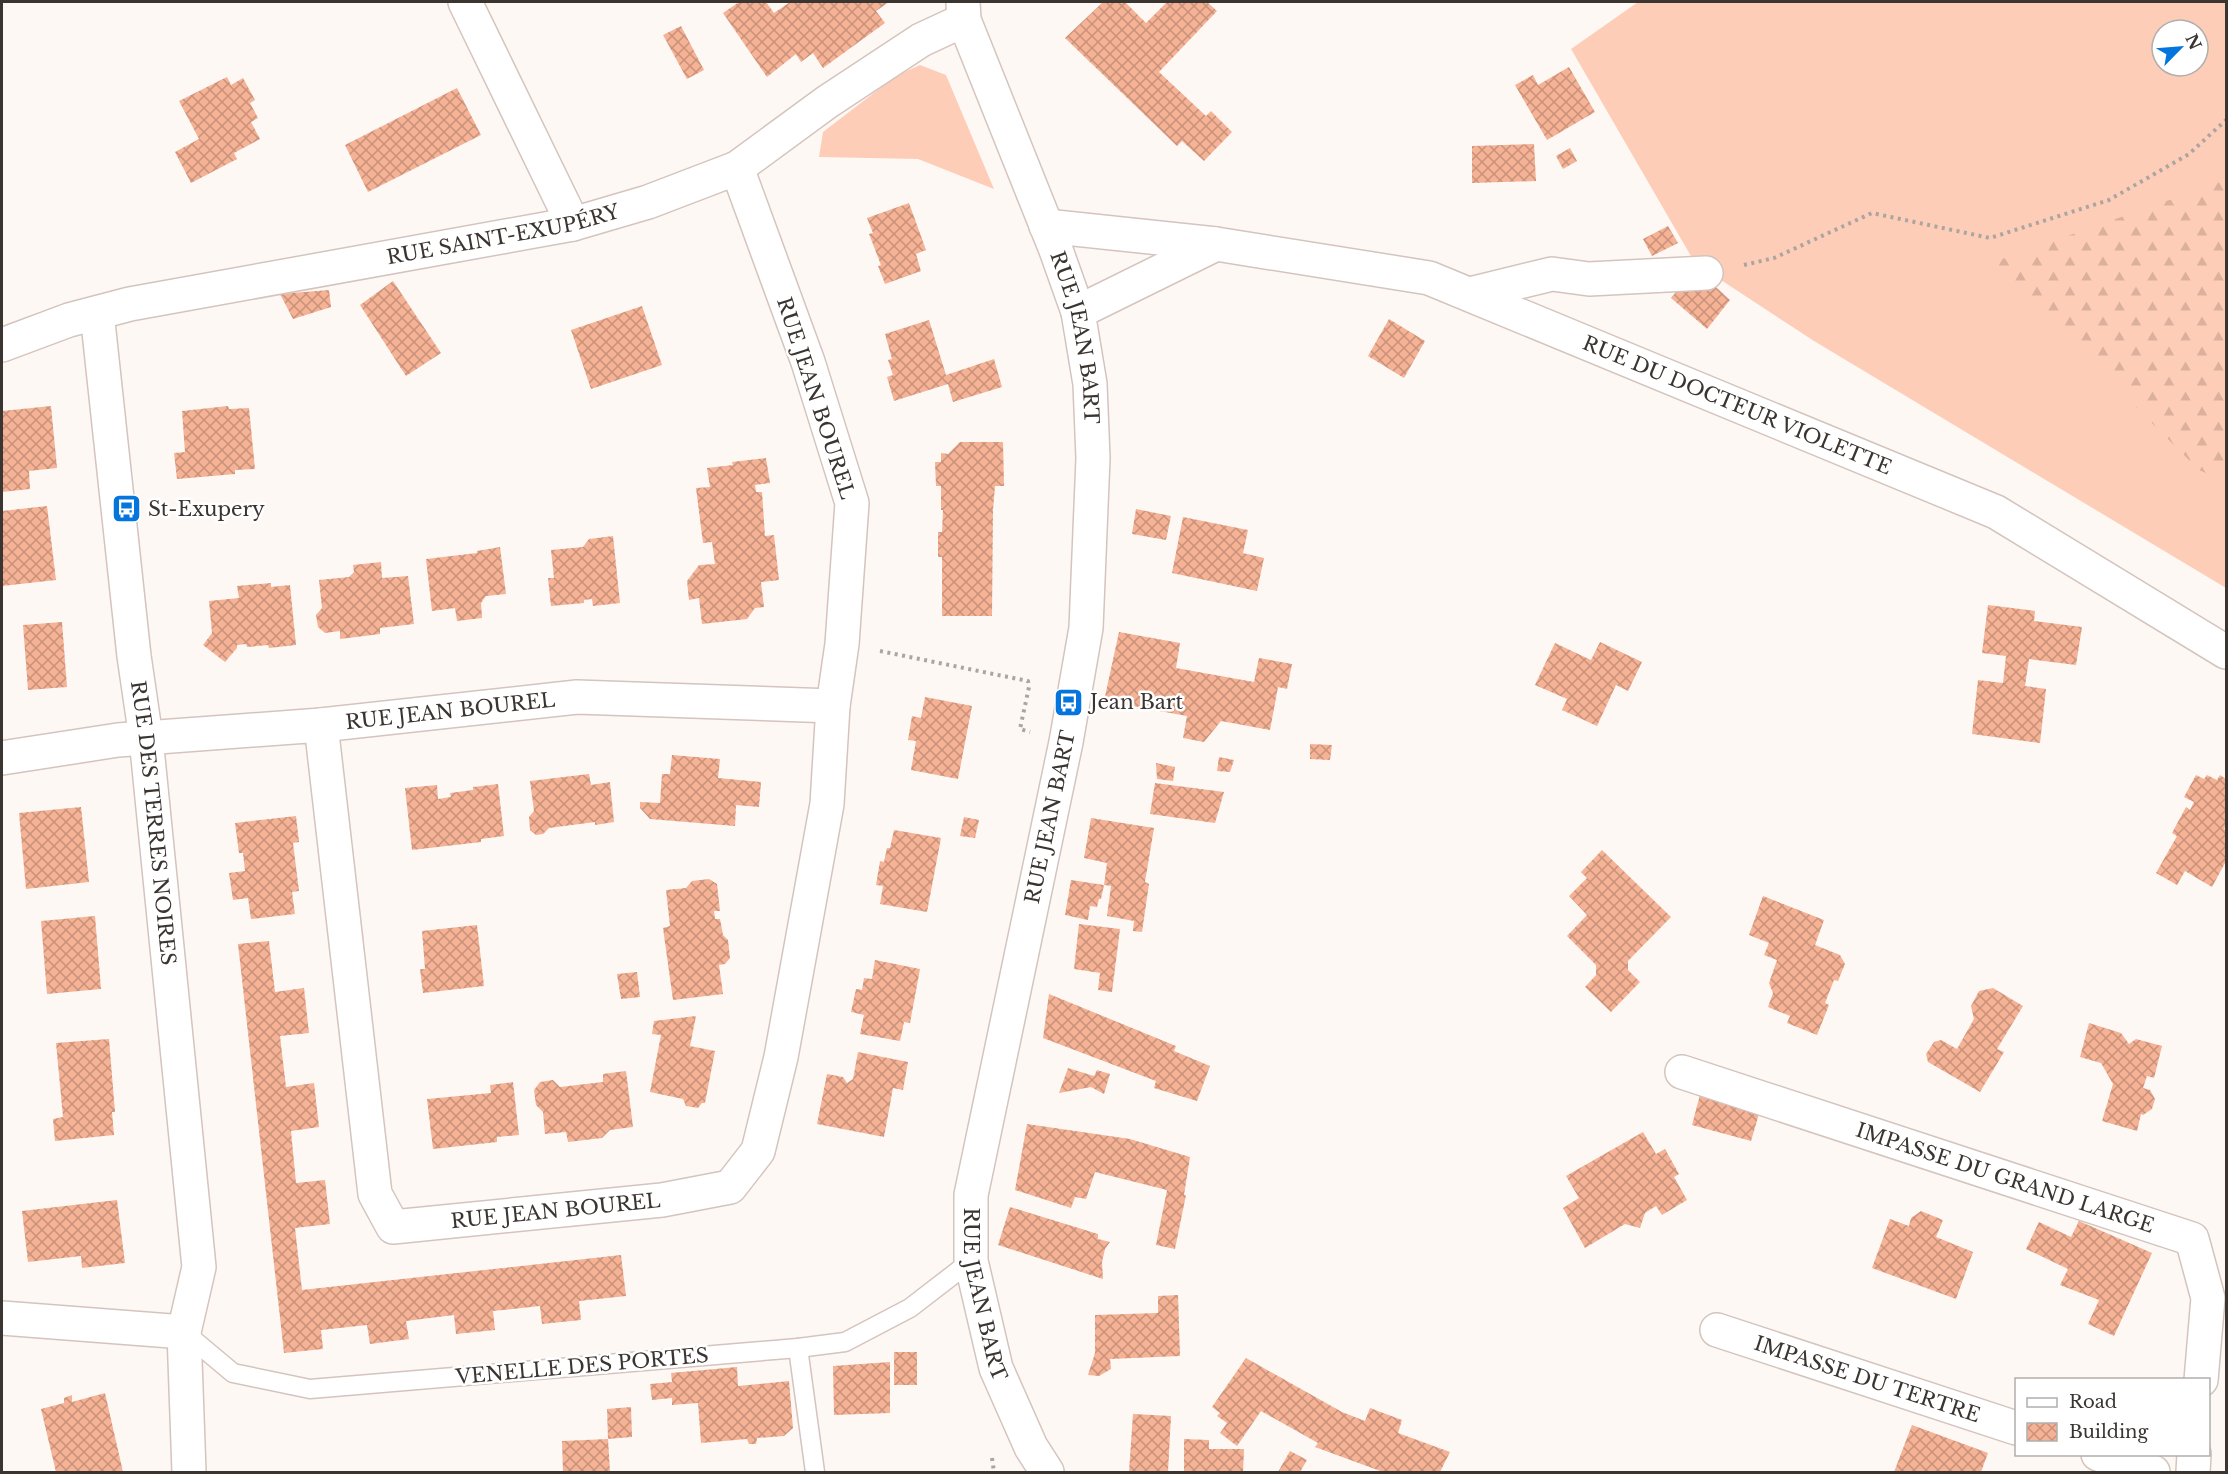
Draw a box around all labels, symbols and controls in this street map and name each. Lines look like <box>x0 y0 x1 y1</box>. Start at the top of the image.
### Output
north arrow <box>2150 18 2210 78</box>
text: N <box>2181 31 2206 53</box>
street label: RUE SAINT-EXUPÉRY <box>385 199 622 269</box>
street label: RUE JEAN BART <box>1045 248 1104 424</box>
street label: RUE JEAN BOUREL <box>772 294 860 502</box>
street label: RUE DU DOCTEUR VIOLETTE <box>1579 331 1895 480</box>
bus stop icon: St-Exupery <box>111 493 143 525</box>
place label: St-Exupery <box>148 497 265 521</box>
street label: RUE DES TERRES NOIRES <box>126 679 181 966</box>
bus stop icon: Jean Bart <box>1053 686 1085 718</box>
street label: RUE JEAN BOUREL <box>344 687 557 734</box>
place label: Jean Bart <box>1087 690 1183 714</box>
street label: RUE JEAN BART <box>1020 728 1080 906</box>
street label: IMPASSE DU GRAND LARGE <box>1853 1118 2157 1238</box>
street label: RUE JEAN BOUREL <box>450 1188 662 1233</box>
street label: RUE JEAN BART <box>958 1207 1012 1385</box>
street label: IMPASSE DU TERTRE <box>1751 1331 1983 1427</box>
street label: VENELLE DES PORTES <box>454 1343 709 1389</box>
legend <box>2015 1378 2210 1456</box>
text: Road <box>2069 1391 2117 1413</box>
text: Building <box>2069 1421 2148 1443</box>

